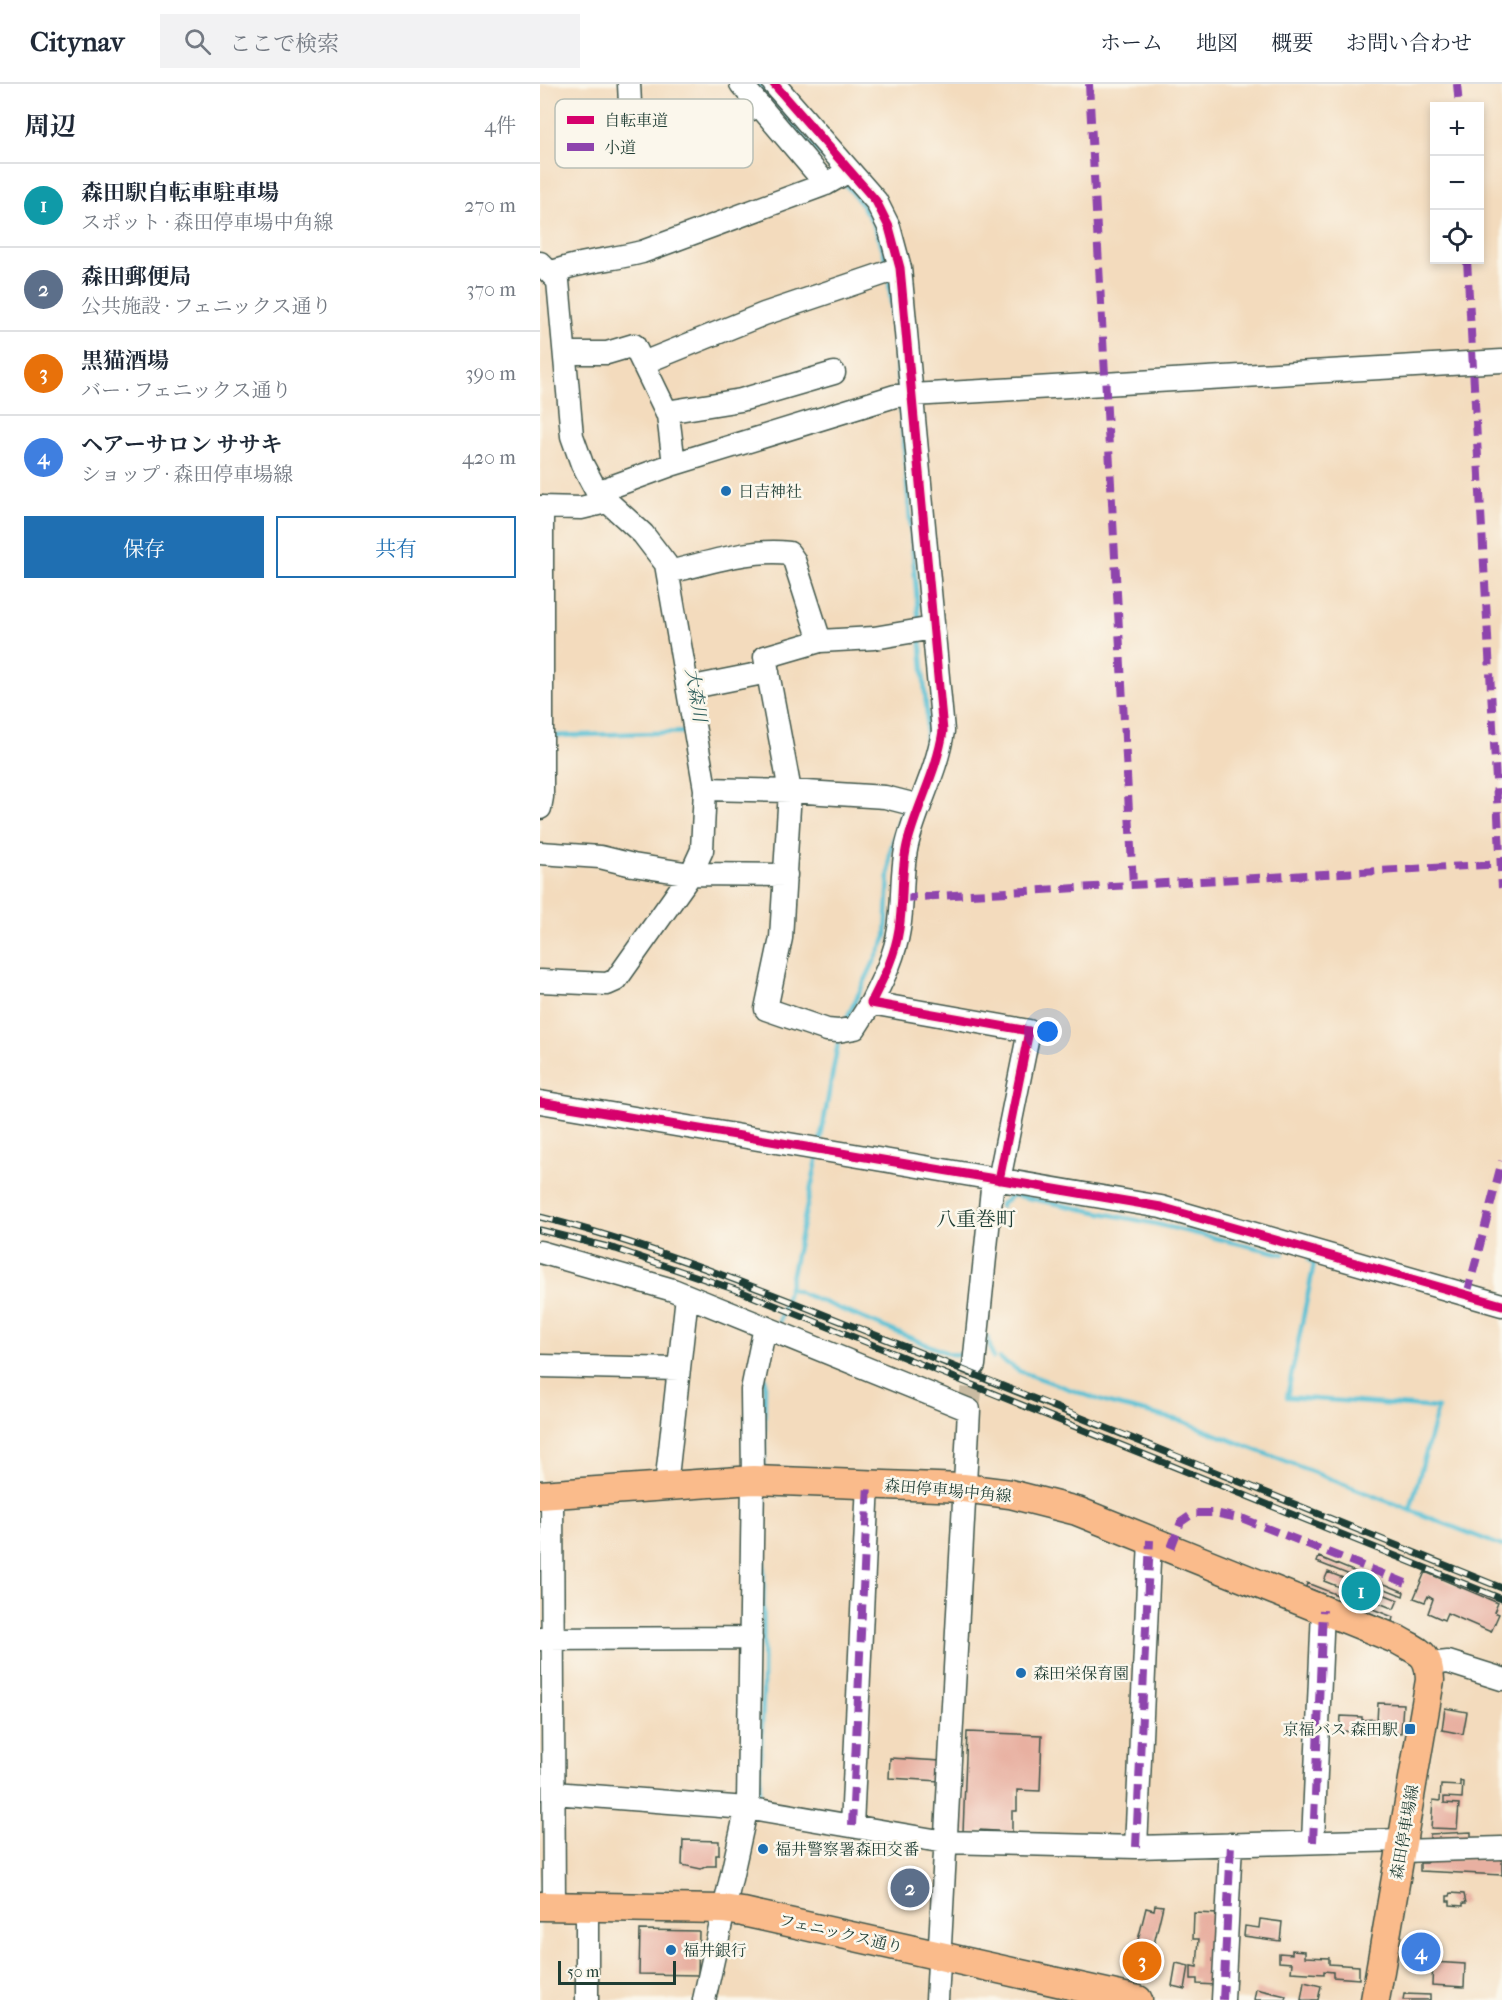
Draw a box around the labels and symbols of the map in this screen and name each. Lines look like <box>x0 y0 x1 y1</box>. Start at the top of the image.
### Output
legend <box>555 99 753 168</box>
text: 自転車道 <box>604 111 668 130</box>
text: 小道 <box>604 138 636 157</box>
place label: 日吉神社 <box>738 482 802 501</box>
marker: 日吉神社 <box>719 484 733 498</box>
water label: 大森川 <box>681 667 710 725</box>
your location <box>1033 1017 1062 1046</box>
district label: 八重巻町 <box>936 1208 1016 1231</box>
street label: 森田停車場中角線 <box>883 1475 1013 1506</box>
pin: 1 <box>1342 1568 1380 1614</box>
place label: 森田栄保育園 <box>1033 1664 1129 1683</box>
marker: 森田栄保育園 <box>1014 1666 1028 1680</box>
place label: 京福バス 森田駅 <box>1283 1720 1398 1739</box>
marker: 京福バス 森田駅 <box>1403 1722 1417 1736</box>
street label: 森田停車場線 <box>1387 1783 1422 1881</box>
place label: 福井警察署森田交番 <box>775 1840 919 1859</box>
marker: 福井警察署森田交番 <box>756 1842 770 1856</box>
pin: 2 <box>890 1866 929 1910</box>
street label: フェニックス通り <box>777 1910 905 1957</box>
pin: 4 <box>1402 1930 1440 1974</box>
pin: 3 <box>1122 1938 1162 1984</box>
place label: 福井銀行 <box>683 1941 747 1960</box>
marker: 福井銀行 <box>664 1943 678 1957</box>
scale bar <box>558 1958 676 1986</box>

